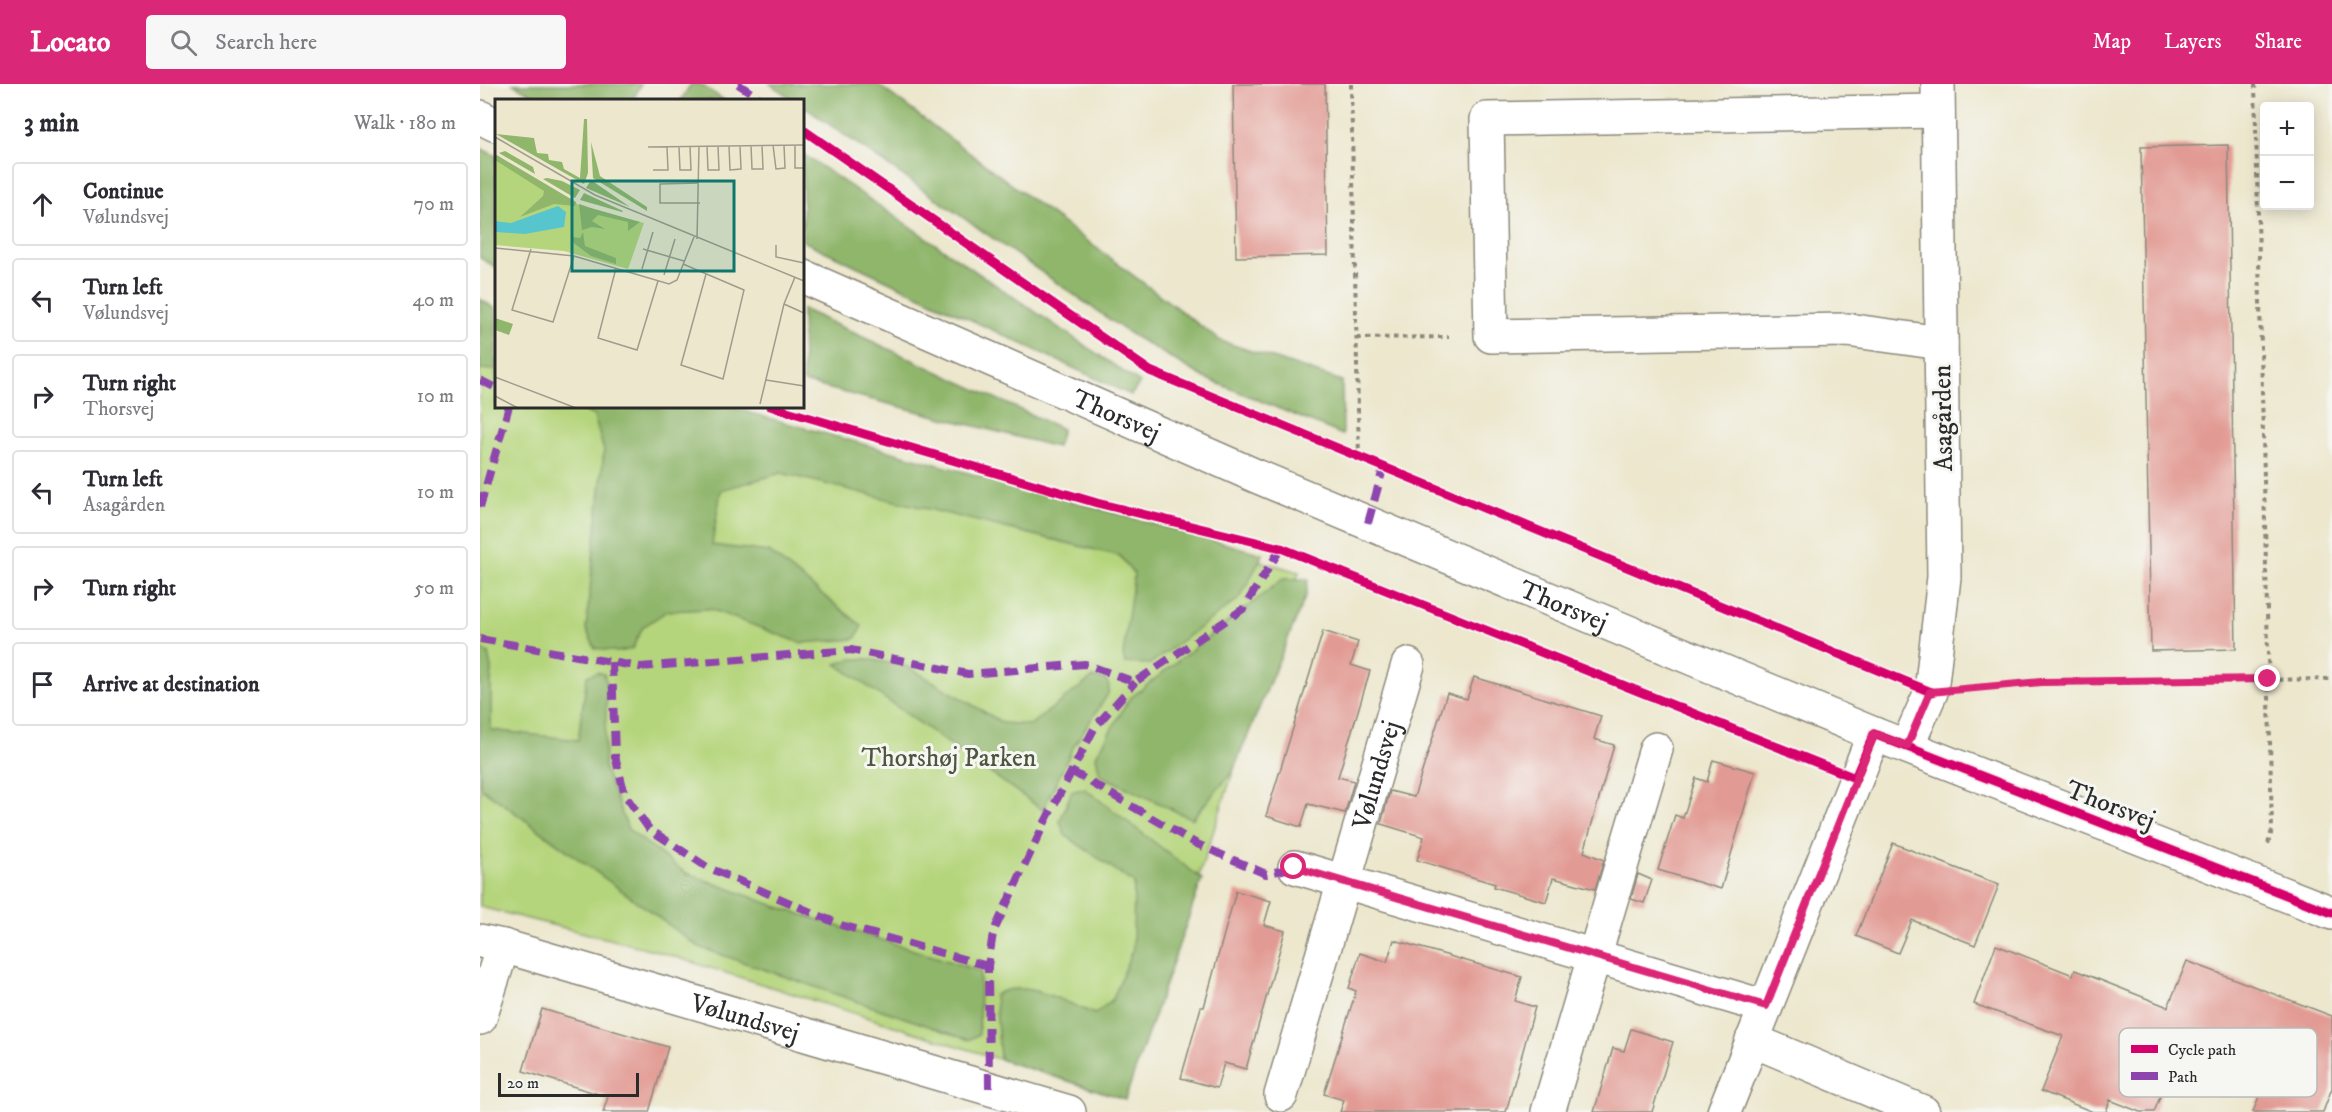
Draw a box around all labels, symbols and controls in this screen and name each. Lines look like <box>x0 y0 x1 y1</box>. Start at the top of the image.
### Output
search box <box>146 15 566 69</box>
text: Locato <box>30 25 110 60</box>
icon: search <box>167 26 200 59</box>
text: Search here <box>215 29 317 56</box>
text: Map <box>2092 29 2131 55</box>
text: Layers <box>2164 29 2222 55</box>
text: Share <box>2255 29 2302 55</box>
inset map <box>495 99 804 408</box>
map controls <box>2260 102 2314 210</box>
button: + <box>2260 102 2314 156</box>
text: 3 min <box>24 107 79 140</box>
text: Walk · 180 m <box>354 111 456 136</box>
button: − <box>2260 156 2314 210</box>
text: Continue <box>83 178 164 205</box>
icon: ahead <box>26 188 59 221</box>
text: 70 m <box>413 192 454 217</box>
text: Vølundsvej <box>83 205 169 230</box>
text: Turn left <box>83 274 163 301</box>
icon: left <box>26 284 59 317</box>
text: 40 m <box>412 288 454 313</box>
text: Vølundsvej <box>83 301 169 326</box>
street label: Asagården <box>1926 364 1961 472</box>
text: Turn right <box>83 370 176 397</box>
icon: right <box>26 380 59 413</box>
street label: Thorsvej <box>1067 382 1165 450</box>
text: 10 m <box>417 384 454 409</box>
text: Thorsvej <box>83 397 154 422</box>
text: Turn left <box>83 466 163 493</box>
icon: left <box>26 476 59 509</box>
text: 10 m <box>417 480 454 505</box>
text: Asagården <box>83 493 165 518</box>
icon: right <box>26 572 59 605</box>
street label: Thorsvej <box>1514 573 1612 640</box>
text: Turn right <box>83 575 176 602</box>
text: 50 m <box>414 576 454 601</box>
route end <box>2254 665 2280 691</box>
icon: arrive <box>26 668 59 701</box>
text: Arrive at destination <box>83 671 260 698</box>
street label: Vølundsvej <box>1345 717 1409 834</box>
park label: Thorshøj Parken <box>862 742 1037 775</box>
street label: Thorsvej <box>2061 773 2160 837</box>
route start <box>1280 853 1306 879</box>
street label: Vølundsvej <box>686 987 803 1050</box>
legend <box>2119 1028 2317 1097</box>
text: Cycle path <box>2168 1040 2237 1060</box>
text: Path <box>2168 1067 2198 1087</box>
scale bar <box>498 1070 639 1098</box>
text: 20 m <box>507 1073 539 1093</box>

